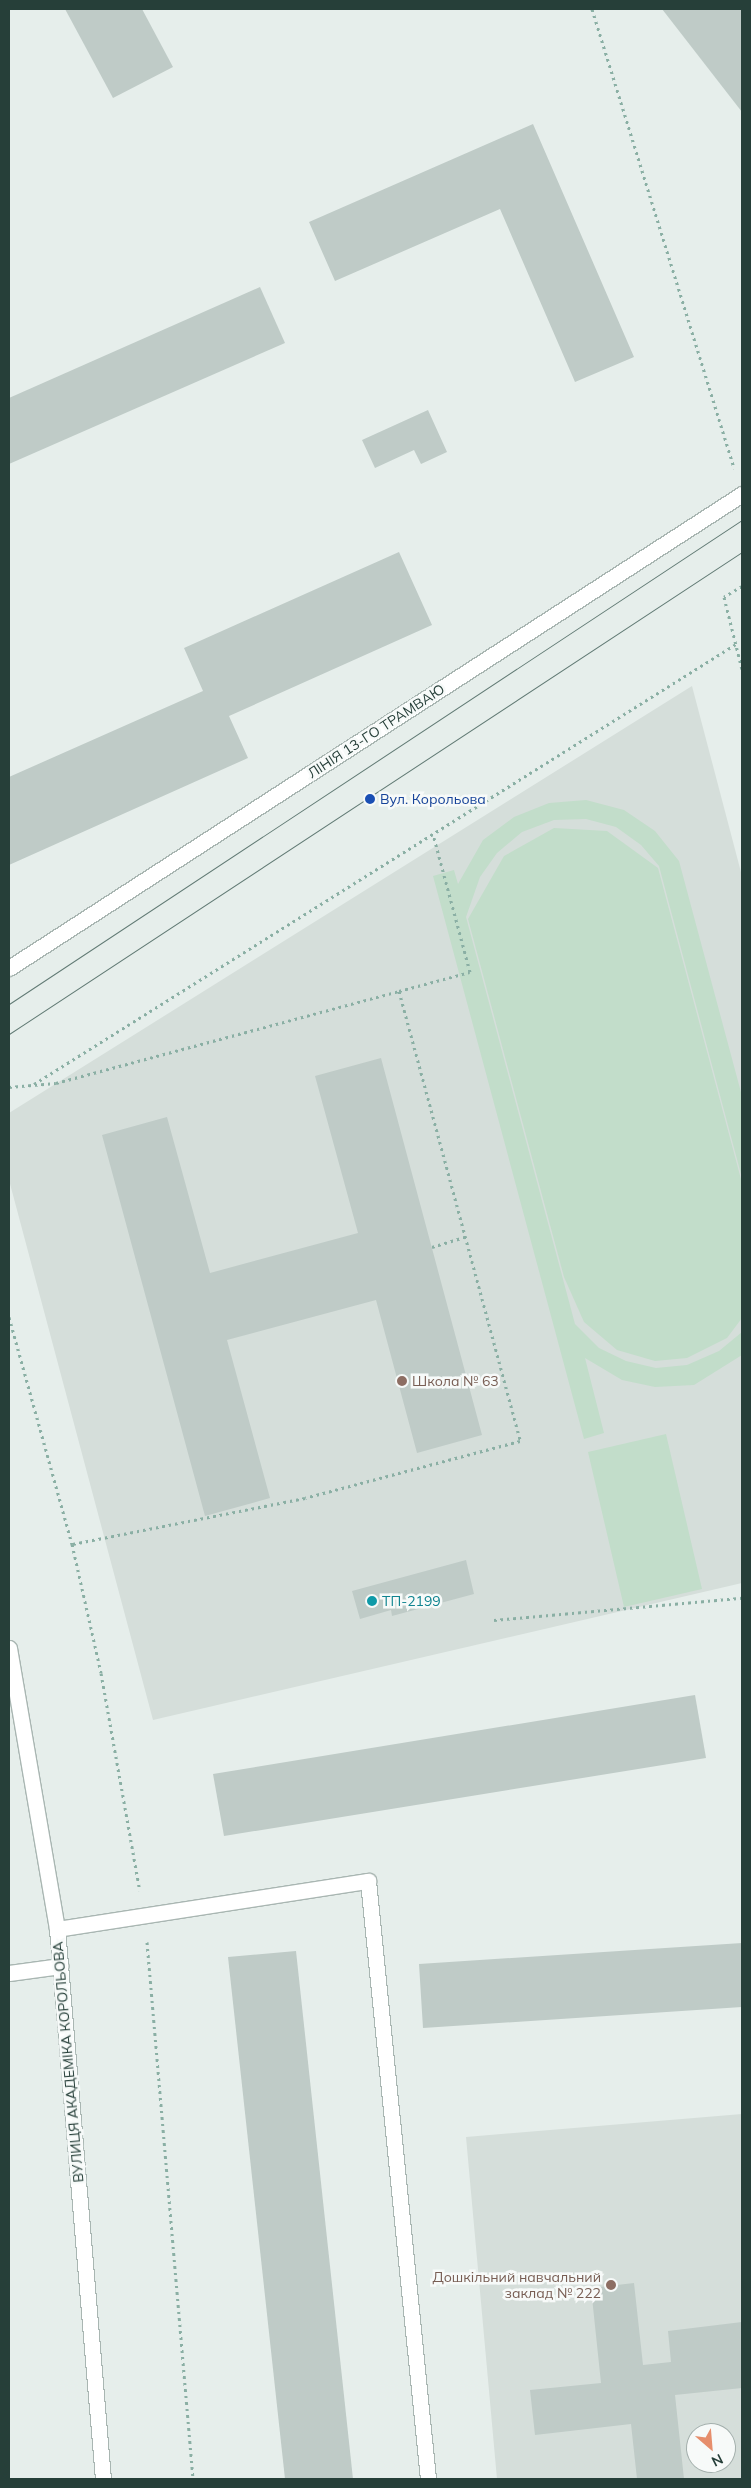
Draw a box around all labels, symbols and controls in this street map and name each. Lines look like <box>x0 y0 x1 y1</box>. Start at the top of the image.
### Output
street label: ЛІНІЯ 13-ГО ТРАМВАЮ <box>304 680 448 782</box>
place label: Вул. Корольова <box>380 791 486 807</box>
marker: Вул. Корольова <box>364 793 376 805</box>
place label: Школа № 63 <box>412 1373 499 1389</box>
marker: Школа № 63 <box>396 1375 408 1387</box>
place label: ТП-2199 <box>382 1593 441 1609</box>
marker: ТП-2199 <box>366 1595 378 1607</box>
street label: ВУЛИЦЯ АКАДЕМІКА КОРОЛЬОВА <box>49 1941 87 2183</box>
place label: Дошкільний навчальний заклад № 222 <box>432 2269 601 2302</box>
marker: Дошкільний навчальний заклад № 222 <box>605 2279 617 2291</box>
north arrow <box>686 2423 736 2473</box>
text: N <box>709 2450 726 2471</box>

